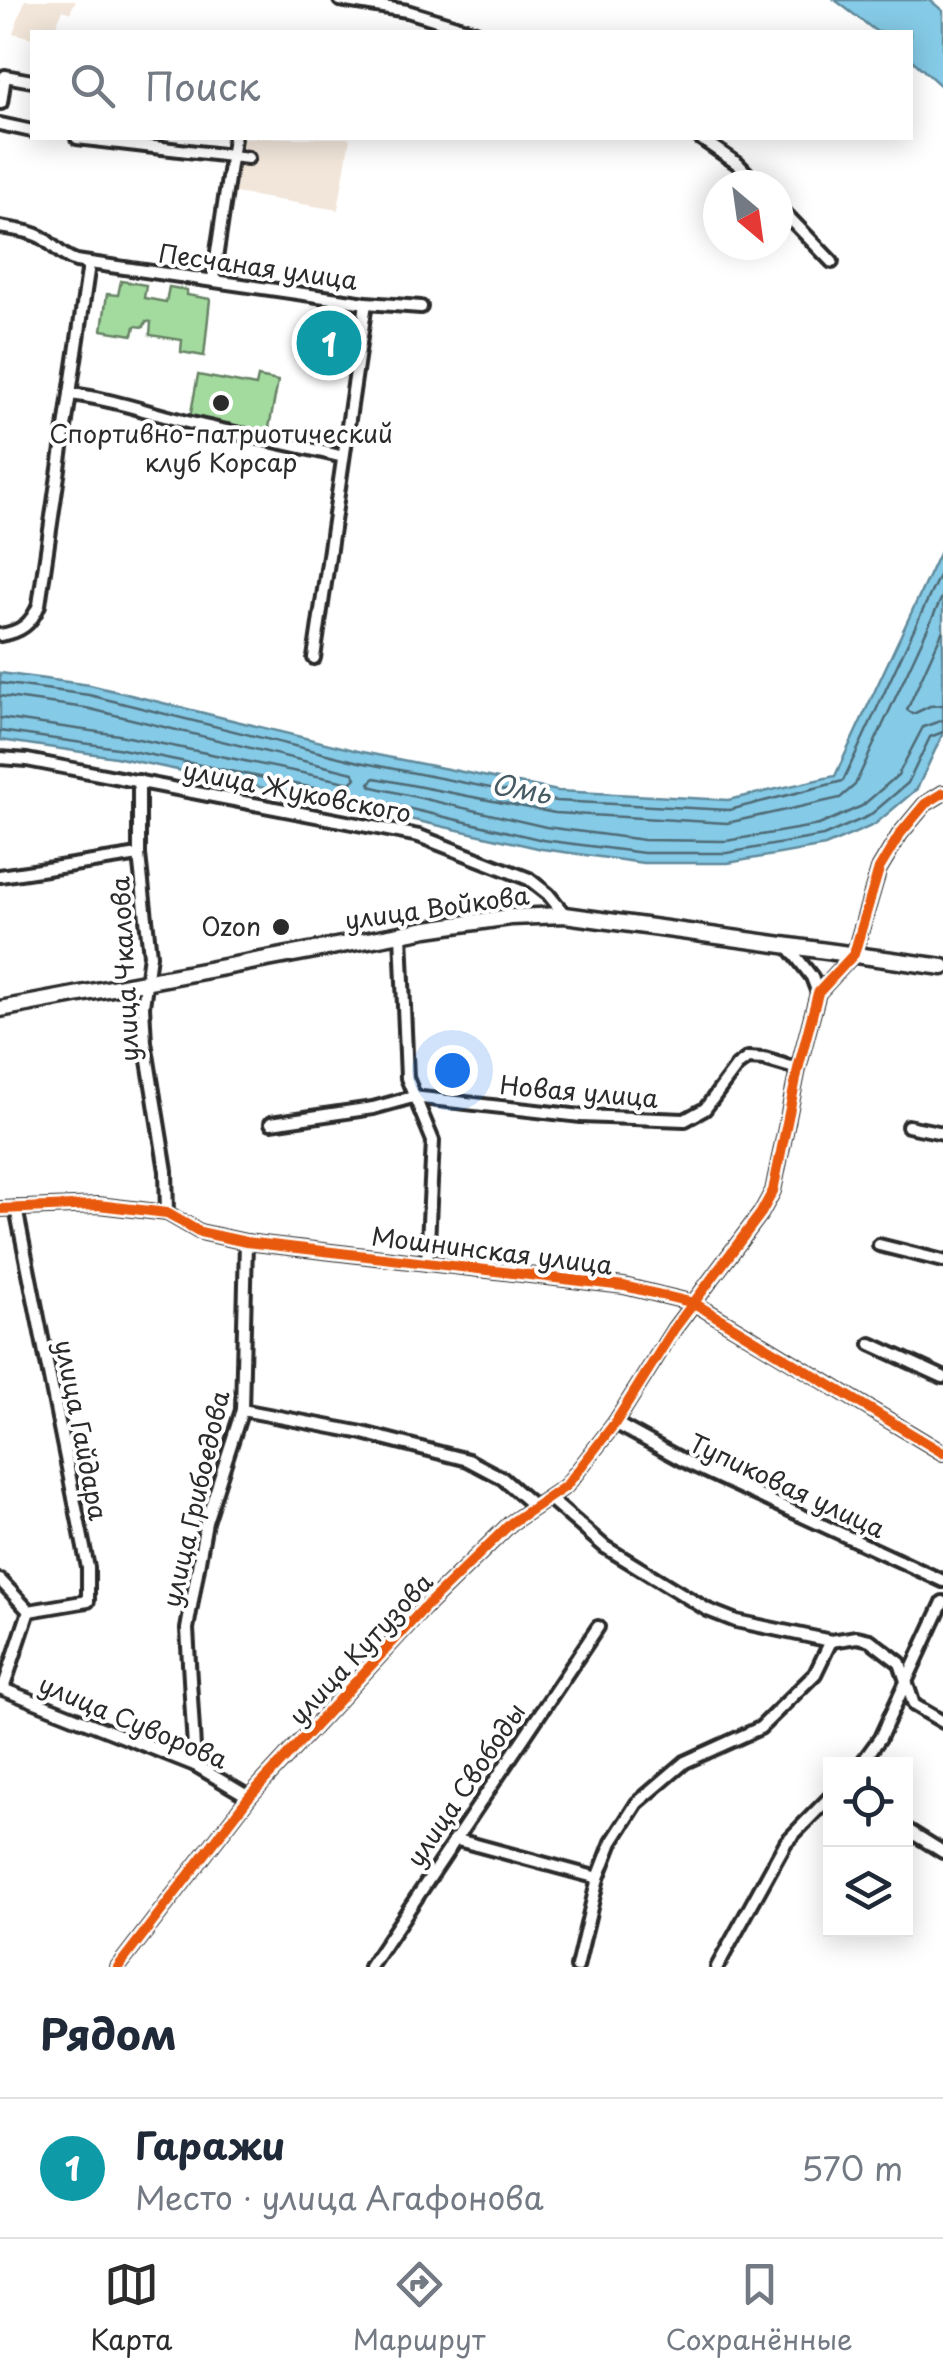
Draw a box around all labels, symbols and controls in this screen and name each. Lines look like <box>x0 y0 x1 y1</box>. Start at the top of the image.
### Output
search box <box>30 30 913 140</box>
text: Поиск <box>145 57 260 114</box>
icon: search <box>65 58 120 113</box>
north arrow <box>703 170 793 260</box>
street label: Песчаная улица <box>156 233 360 299</box>
pin: 1 <box>296 306 362 380</box>
marker: Спортивно-патриотический клуб Корсар <box>210 392 232 414</box>
place label: Спортивно-патриотический клуб Корсар <box>49 414 393 481</box>
street label: улица Жуковского <box>180 750 415 832</box>
water label: Омь <box>488 761 557 814</box>
street label: улица Чкалова <box>100 875 148 1063</box>
street label: улица Войкова <box>342 875 532 939</box>
place label: Ozon <box>201 907 261 945</box>
marker: Ozon <box>270 916 292 938</box>
your location <box>427 1045 478 1096</box>
street label: Новая улица <box>498 1065 660 1117</box>
street label: Мошнинская улица <box>369 1216 615 1284</box>
street label: улица Гайдара <box>46 1336 118 1524</box>
street label: улица Грибоедова <box>152 1386 239 1611</box>
street label: Тупиковая улица <box>683 1423 892 1547</box>
street label: улица Кутузова <box>279 1563 441 1733</box>
street label: улица Суворова <box>33 1664 234 1778</box>
street label: улица Свободы <box>396 1695 534 1874</box>
map controls <box>823 1757 913 1937</box>
button: locate <box>823 1757 913 1847</box>
button: layers <box>823 1847 913 1937</box>
text: Рядом <box>40 2001 177 2064</box>
text: Гаражи <box>135 2116 286 2173</box>
text: 1 <box>65 2144 80 2192</box>
text: 570 m <box>801 2144 903 2192</box>
text: Место · улица Агафонова <box>135 2173 544 2221</box>
tab: Карта <box>90 2257 172 2360</box>
tab: Маршрут <box>353 2257 485 2360</box>
tab: Сохранённые <box>666 2257 853 2360</box>

